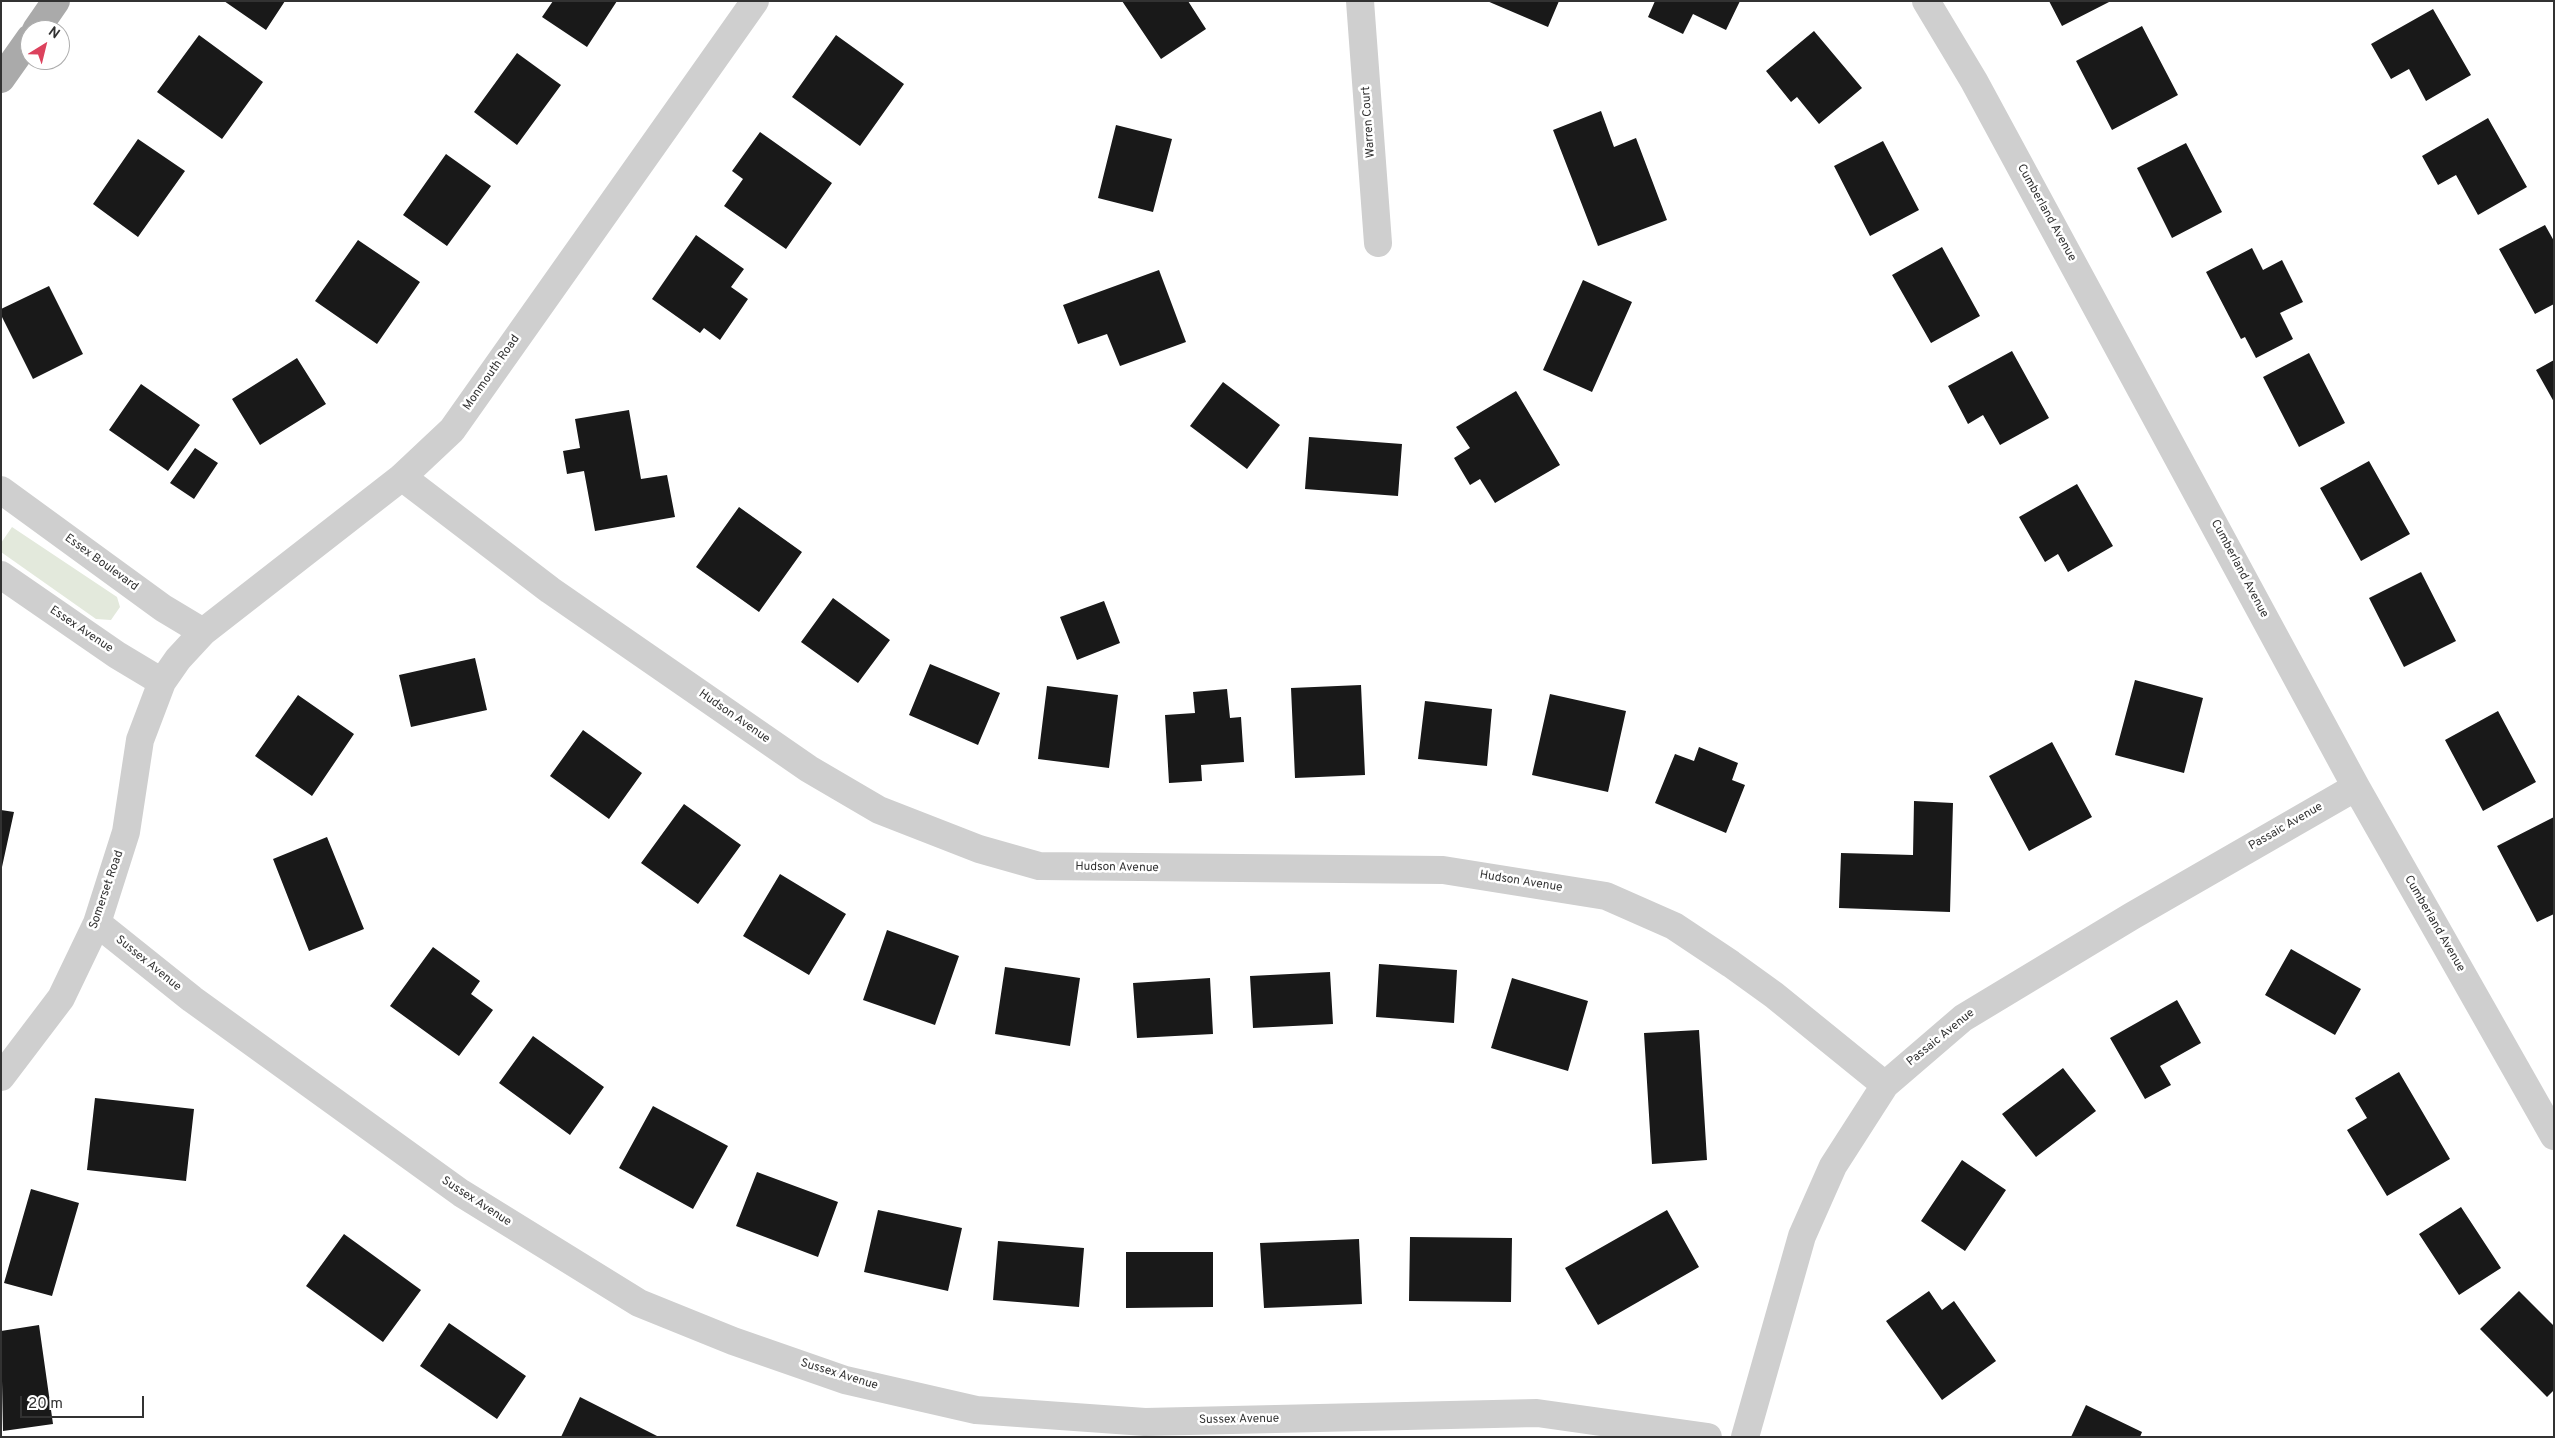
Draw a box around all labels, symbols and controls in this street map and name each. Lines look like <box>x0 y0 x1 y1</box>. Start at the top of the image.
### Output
north arrow <box>20 20 70 70</box>
text: N <box>44 23 63 43</box>
street label: Warren Court <box>1359 86 1379 158</box>
street label: Cumberland Avenue <box>2013 162 2079 264</box>
street label: Monmouth Road <box>461 333 523 413</box>
street label: Cumberland Avenue <box>2207 517 2271 621</box>
street label: Essex Boulevard <box>61 531 141 595</box>
street label: Essex Avenue <box>47 604 115 656</box>
street label: Hudson Avenue <box>696 687 772 747</box>
street label: Passaic Avenue <box>2246 800 2326 854</box>
street label: Somerset Road <box>87 849 127 931</box>
street label: Hudson Avenue <box>1075 860 1159 876</box>
street label: Hudson Avenue <box>1479 868 1563 896</box>
street label: Cumberland Avenue <box>2400 873 2468 975</box>
street label: Sussex Avenue <box>112 933 184 995</box>
street label: Passaic Avenue <box>1904 1006 1978 1070</box>
street label: Sussex Avenue <box>438 1174 514 1230</box>
street label: Sussex Avenue <box>798 1356 880 1394</box>
scale bar <box>22 1386 146 1418</box>
text: 20 m <box>28 1395 63 1414</box>
street label: Sussex Avenue <box>1199 1412 1279 1428</box>

